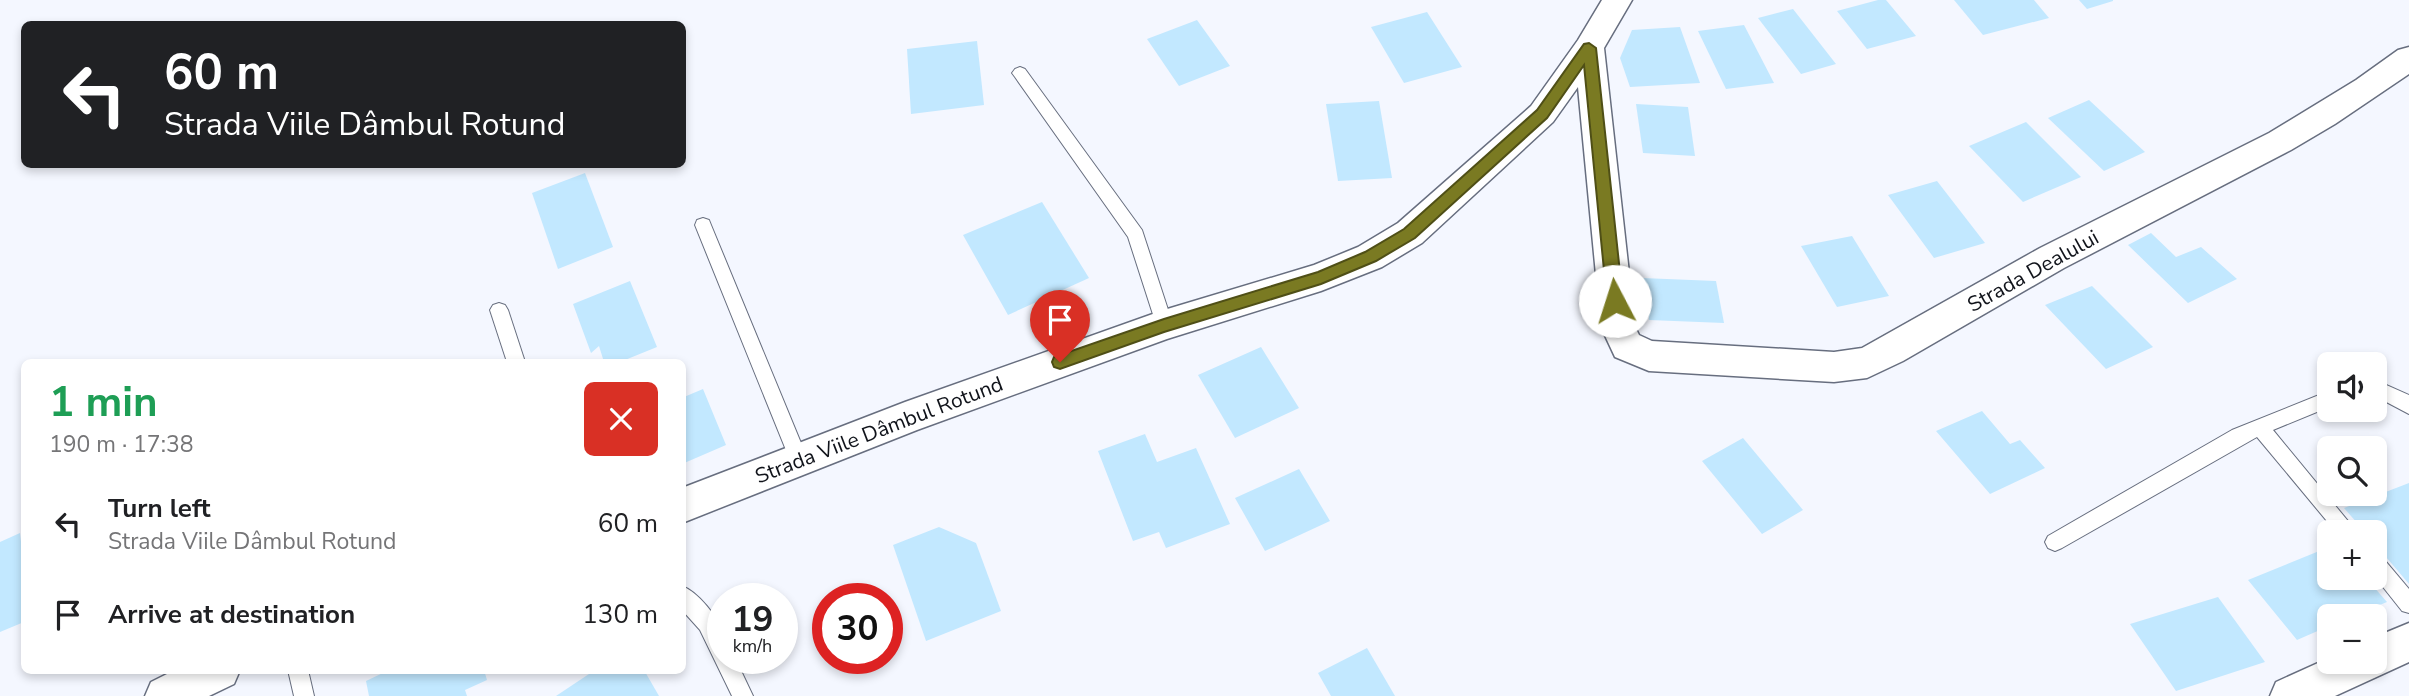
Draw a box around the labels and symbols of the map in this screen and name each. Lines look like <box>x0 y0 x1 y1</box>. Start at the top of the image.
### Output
street label: Strada Dealului <box>1962 223 2104 319</box>
position arrow <box>1578 264 1652 338</box>
pin <box>1030 290 1090 362</box>
street label: Strada Viile Dâmbul Rotund <box>751 370 1007 490</box>
speed limit sign: 30 <box>812 583 903 674</box>

